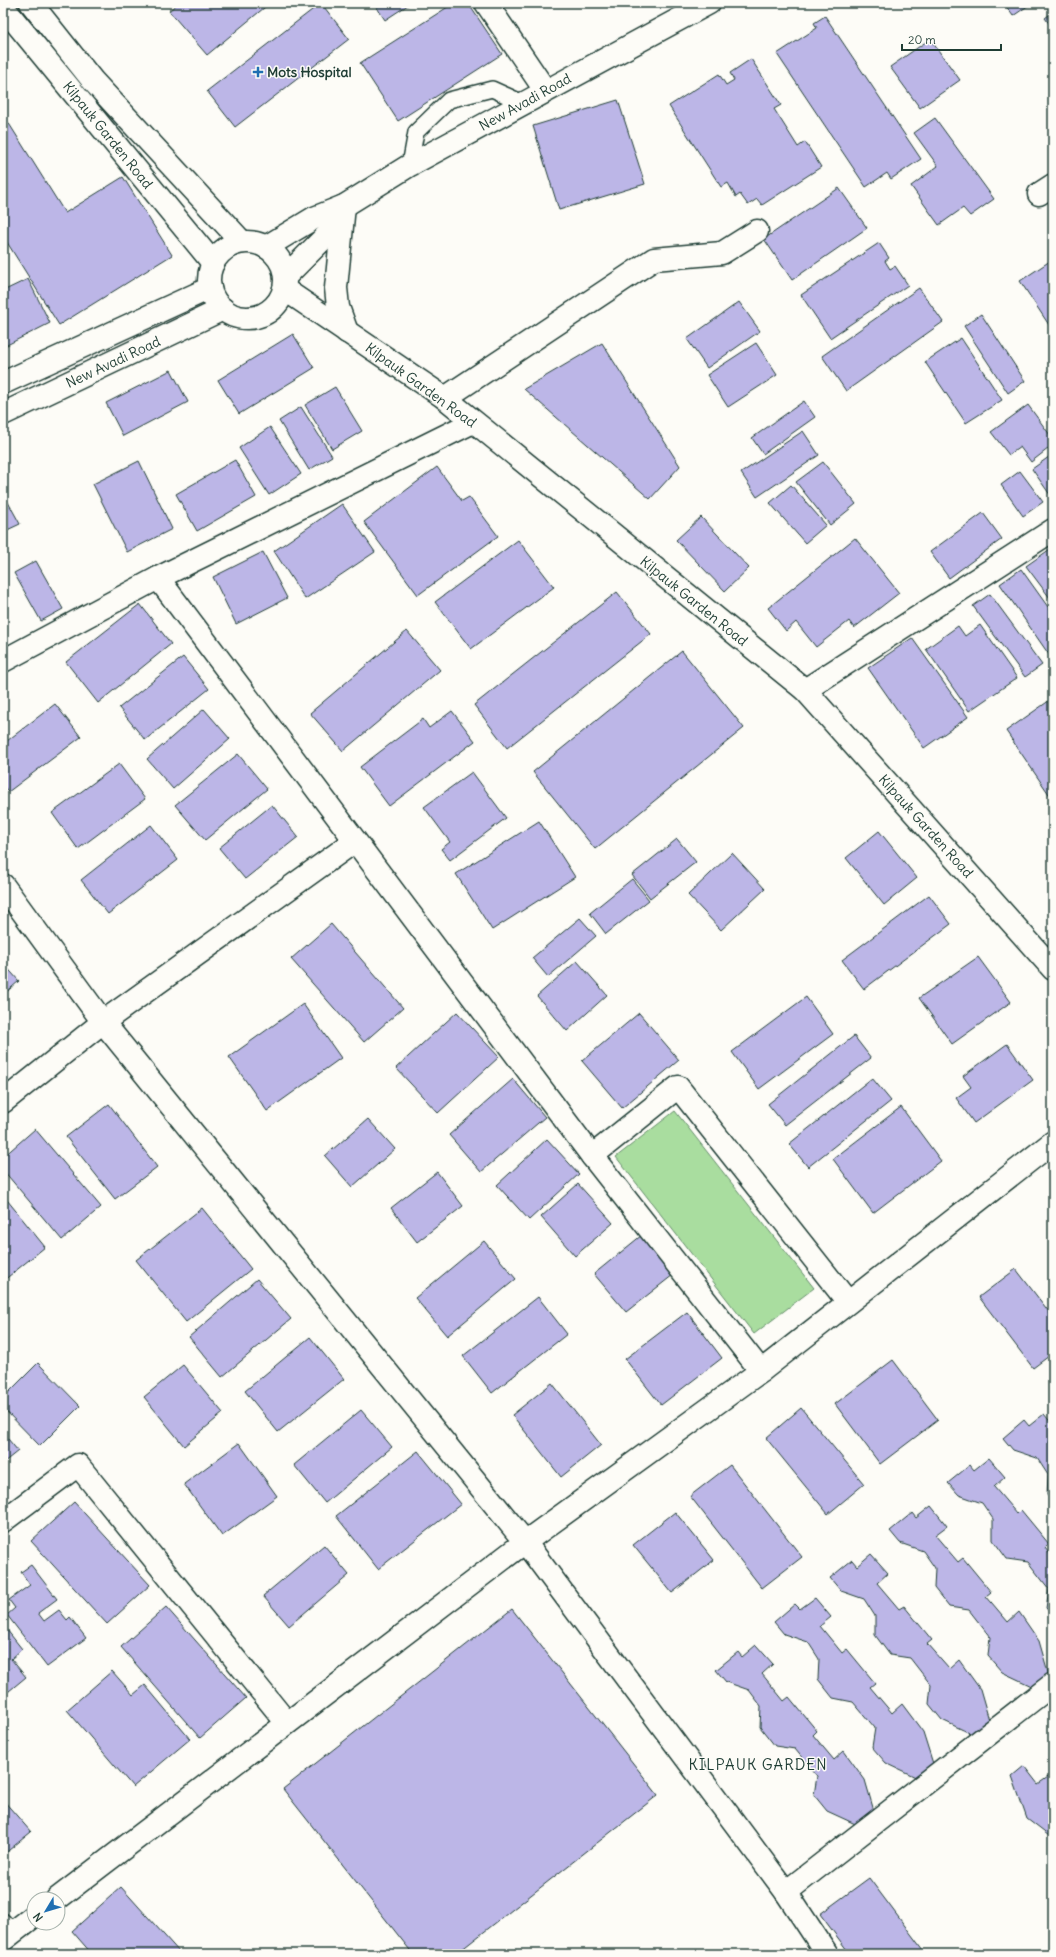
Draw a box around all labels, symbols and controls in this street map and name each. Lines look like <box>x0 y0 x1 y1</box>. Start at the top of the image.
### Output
scale bar <box>902 26 1001 52</box>
text: 20 m <box>908 32 936 47</box>
place label: Mots Hospital <box>267 63 352 81</box>
marker: Mots Hospital <box>252 66 264 78</box>
street label: New Avadi Road <box>476 69 574 135</box>
street label: Kilpauk Garden Road <box>59 78 157 192</box>
street label: New Avadi Road <box>63 332 163 392</box>
street label: Kilpauk Garden Road <box>362 339 480 431</box>
street label: Kilpauk Garden Road <box>637 552 751 650</box>
street label: Kilpauk Garden Road <box>875 771 977 881</box>
district label: KILPAUK GARDEN <box>688 1755 828 1774</box>
north arrow <box>26 1891 66 1931</box>
text: N <box>30 1910 46 1924</box>

